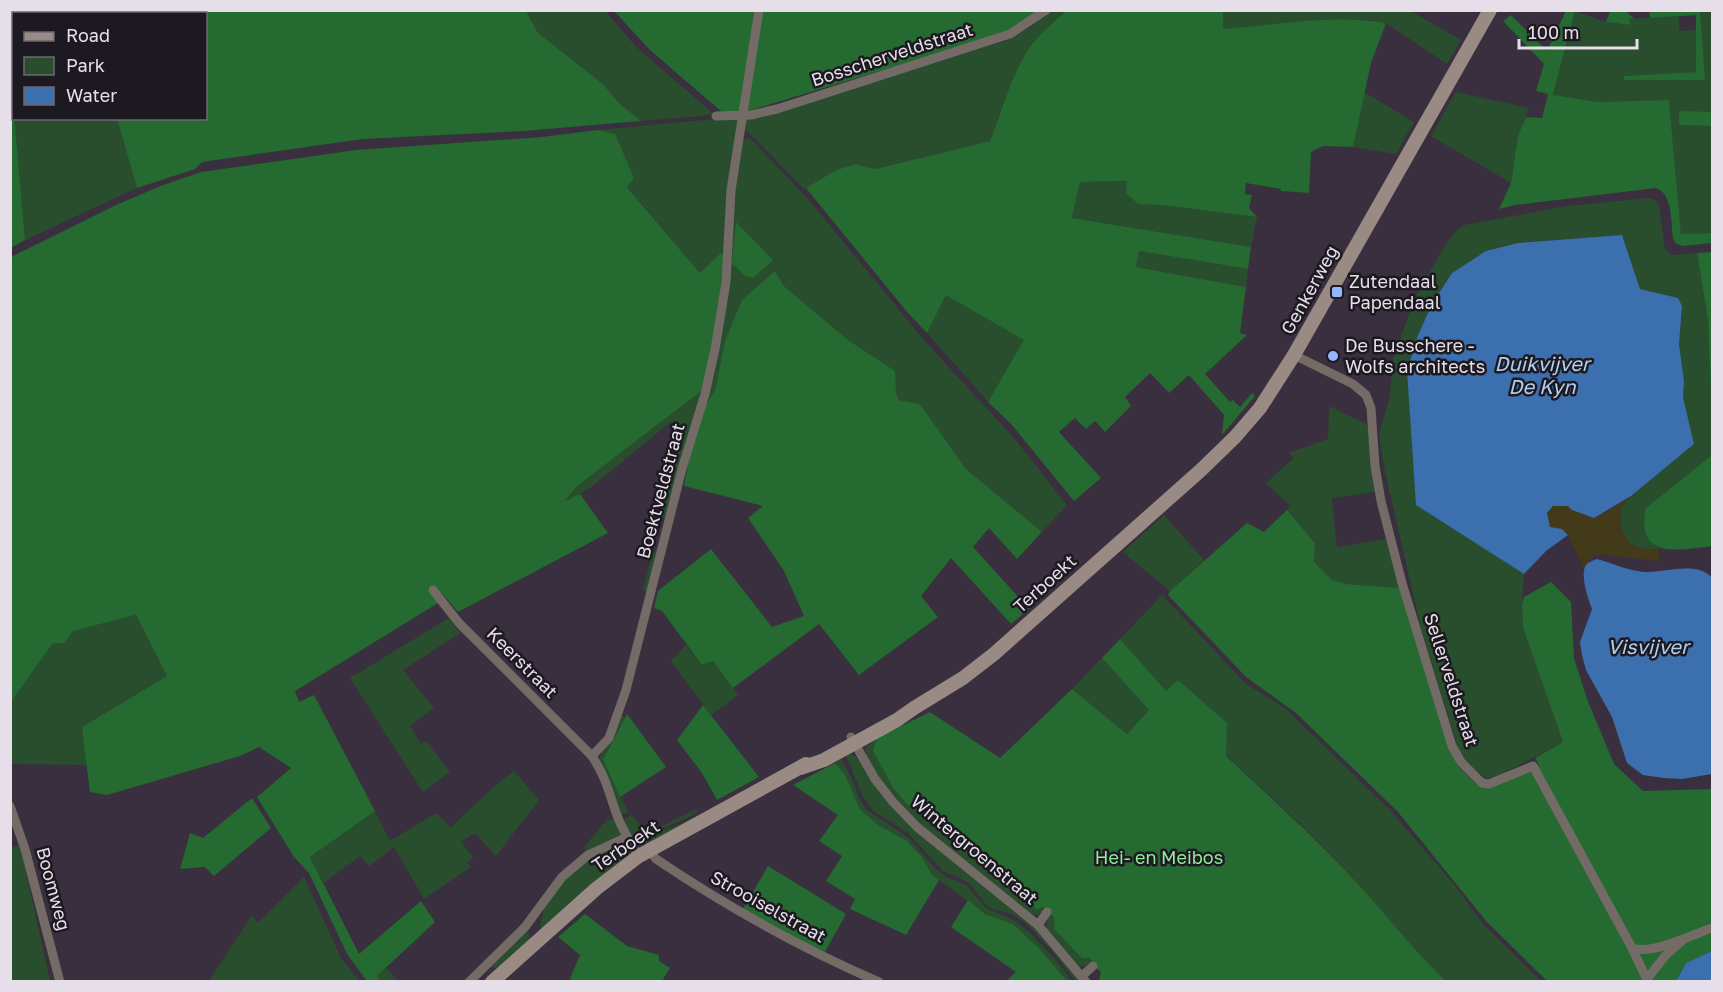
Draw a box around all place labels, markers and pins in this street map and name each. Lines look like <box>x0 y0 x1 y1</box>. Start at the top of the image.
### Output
place label: Zutendaal Papendaal <box>1349 270 1441 313</box>
marker: Zutendaal Papendaal <box>1330 285 1344 299</box>
place label: De Busschere - Wolfs architects <box>1345 334 1485 377</box>
marker: De Busschere - Wolfs architects <box>1326 349 1340 363</box>

